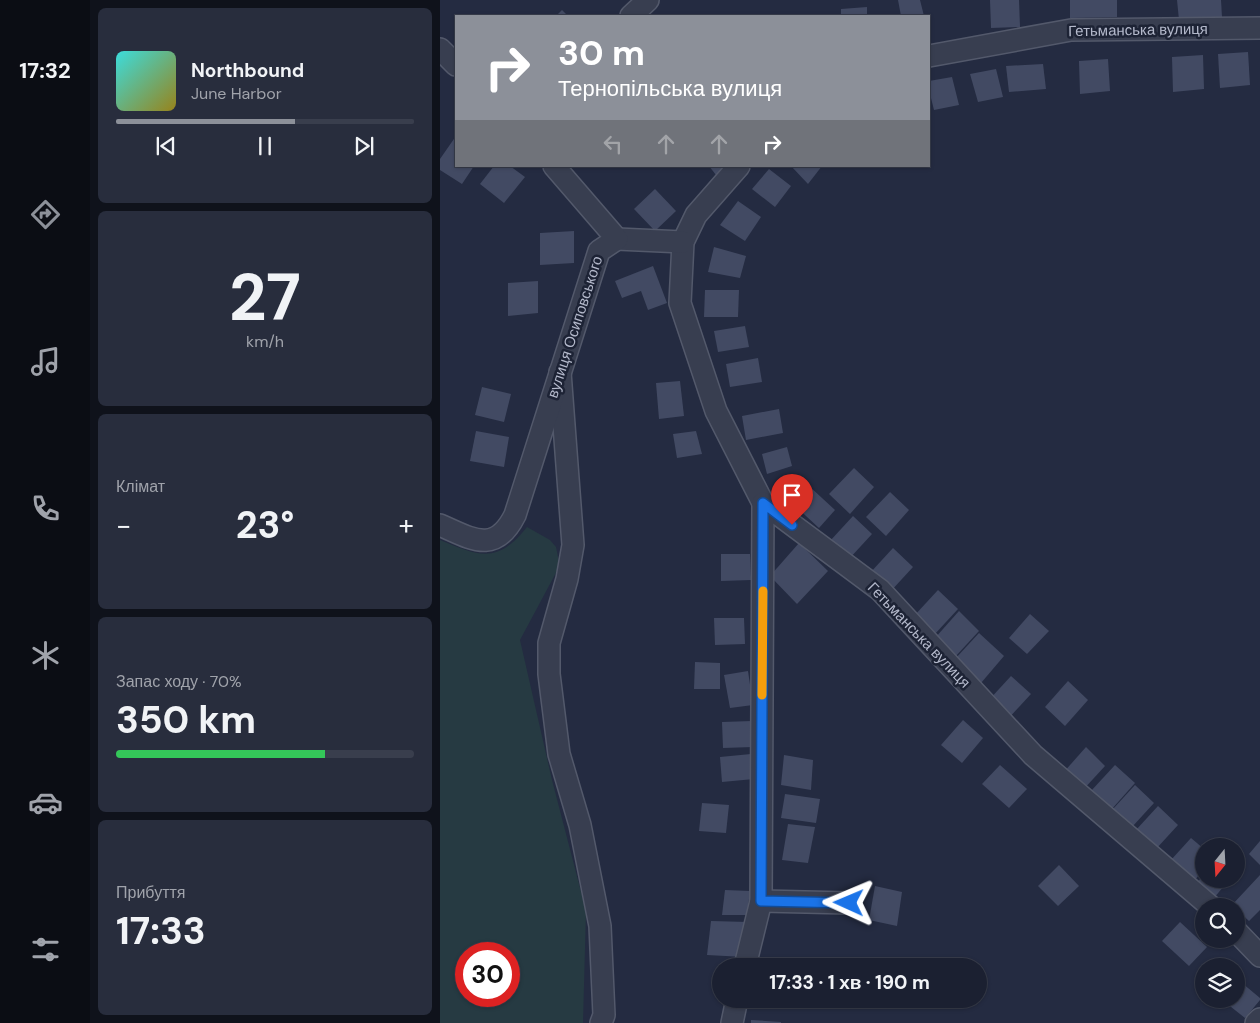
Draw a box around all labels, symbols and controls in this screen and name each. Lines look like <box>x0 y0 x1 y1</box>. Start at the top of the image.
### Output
street label: Гетьманська вулиця <box>1068 19 1208 41</box>
text: 30 m <box>558 30 645 76</box>
icon: right <box>475 35 540 100</box>
text: 17:32 <box>19 56 71 85</box>
text: Northbound <box>191 58 304 83</box>
text: Тернопільська вулиця <box>558 74 782 103</box>
text: June Harbor <box>191 83 282 104</box>
icon: left <box>599 130 627 158</box>
icon: ahead <box>652 130 680 158</box>
icon: ahead <box>705 130 733 158</box>
icon: right <box>758 130 786 158</box>
icon: previous <box>152 132 180 160</box>
icon: pause <box>251 132 279 160</box>
icon: next <box>350 132 378 160</box>
icon: directions <box>28 197 63 232</box>
street label: вулиця Осиповського <box>543 253 607 401</box>
text: 27 <box>229 256 301 340</box>
text: km/h <box>246 331 284 352</box>
icon: music <box>28 344 63 379</box>
pin <box>771 474 813 525</box>
text: Клімат <box>116 476 165 497</box>
icon: arrive <box>778 481 806 509</box>
icon: phone <box>28 491 63 526</box>
text: 23° <box>236 500 294 550</box>
text: − <box>116 507 131 544</box>
text: + <box>399 507 414 544</box>
street label: Гетьманська вулиця <box>863 578 975 692</box>
icon: climate <box>28 638 63 673</box>
text: Запас ходу · 70% <box>116 671 242 692</box>
text: 350 km <box>116 695 256 745</box>
icon: car <box>28 785 63 820</box>
north arrow <box>1195 838 1245 888</box>
map controls <box>1195 838 1245 1008</box>
position arrow <box>822 876 874 928</box>
text: Прибуття <box>116 882 185 903</box>
button: search <box>1195 898 1245 948</box>
text: 17:33 <box>116 906 206 956</box>
icon: filters <box>28 932 63 967</box>
speed limit sign: 30 <box>455 942 520 1007</box>
button: layers <box>1195 958 1245 1008</box>
text: 17:33 · 1 хв · 190 m <box>769 970 930 995</box>

